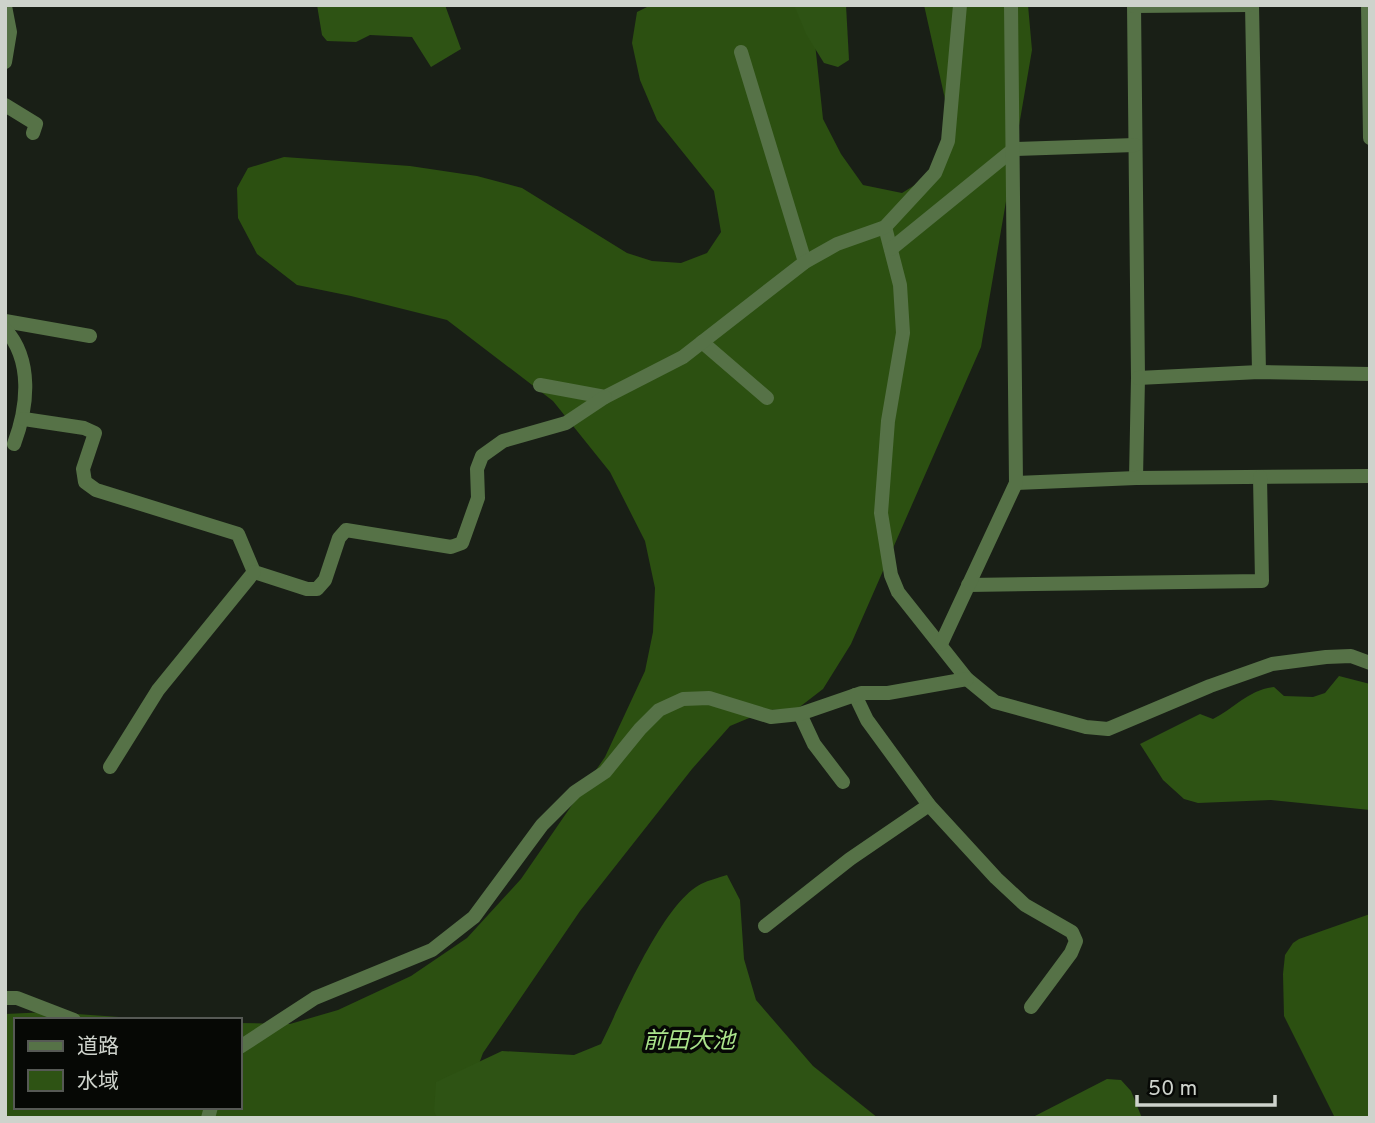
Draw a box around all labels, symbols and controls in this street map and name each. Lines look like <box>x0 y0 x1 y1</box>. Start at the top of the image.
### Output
legend <box>14 1018 242 1109</box>
water label: 前田大池 <box>643 1028 737 1057</box>
text: 道路 <box>77 1034 119 1061</box>
scale bar <box>1137 1064 1275 1108</box>
text: 水域 <box>77 1069 119 1096</box>
text: 50 m <box>1148 1076 1197 1103</box>

